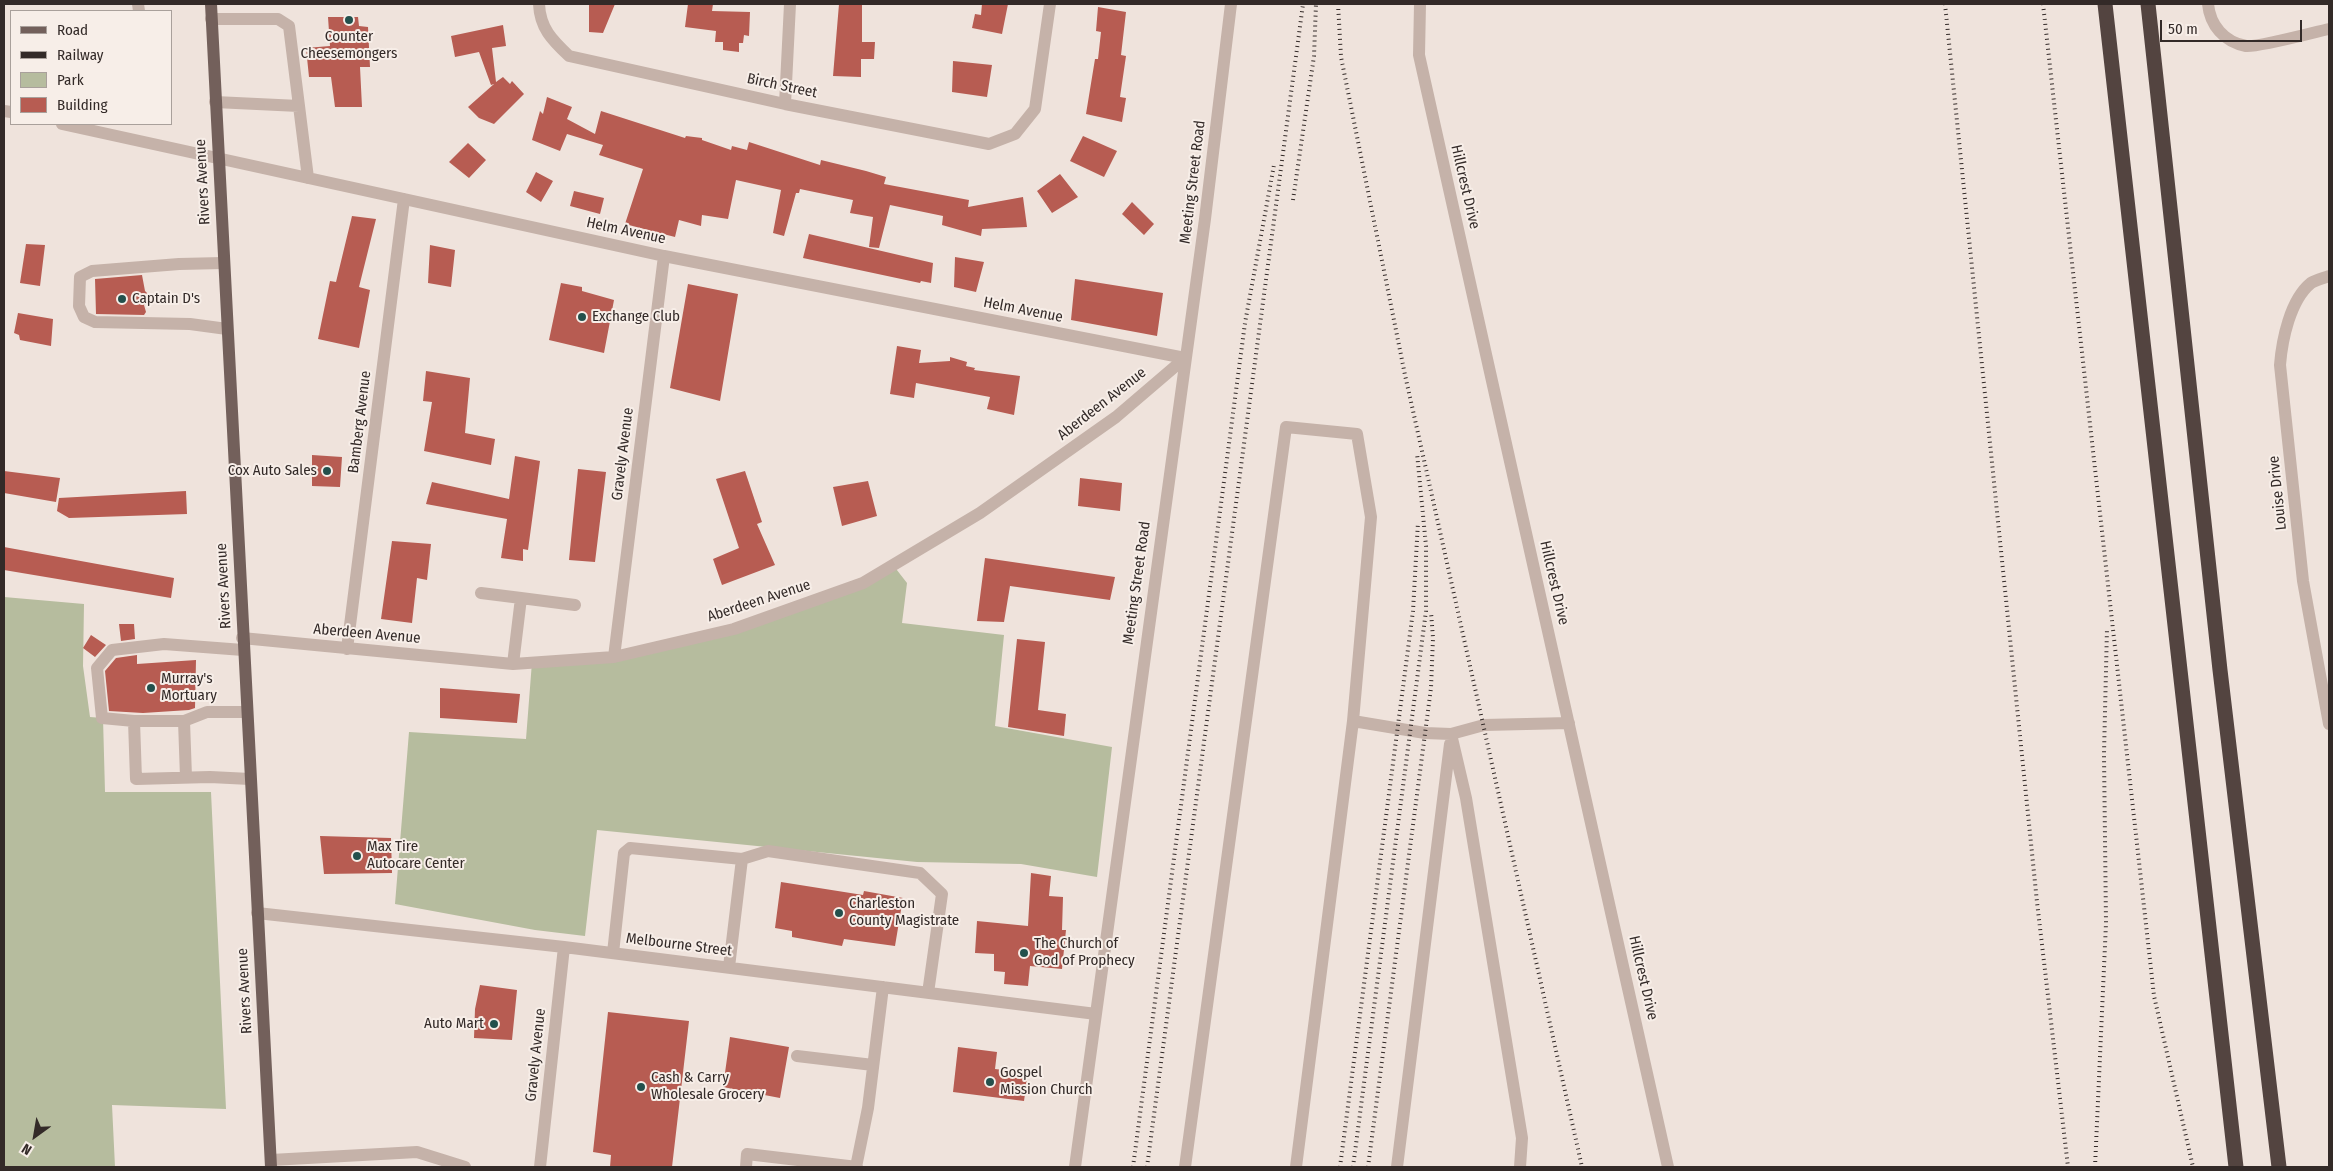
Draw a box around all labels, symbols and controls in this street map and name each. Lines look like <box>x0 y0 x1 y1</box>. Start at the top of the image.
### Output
legend <box>10 10 172 125</box>
scale bar <box>2163 10 2306 42</box>
marker: Counter Cheesemongers <box>343 14 355 26</box>
text: 50 m <box>2168 20 2198 38</box>
text: Road <box>57 21 88 39</box>
place label: Counter Cheesemongers <box>301 28 397 63</box>
text: Railway <box>57 46 104 64</box>
street label: Birch Street <box>745 70 819 102</box>
text: Park <box>57 71 84 89</box>
text: Building <box>57 96 108 114</box>
street label: Meeting Street Road <box>1177 119 1209 245</box>
street label: Rivers Avenue <box>192 139 214 225</box>
street label: Hillcrest Drive <box>1447 143 1483 231</box>
street label: Helm Avenue <box>585 214 667 248</box>
place label: Captain D's <box>132 290 200 308</box>
marker: Captain D's <box>116 293 128 305</box>
street label: Helm Avenue <box>982 293 1064 327</box>
place label: Exchange Club <box>592 308 680 326</box>
marker: Exchange Club <box>576 311 588 323</box>
street label: Aberdeen Avenue <box>1054 364 1150 444</box>
street label: Bamberg Avenue <box>345 370 375 474</box>
street label: Gravely Avenue <box>608 406 638 502</box>
street label: Louise Drive <box>2265 455 2291 531</box>
place label: Cox Auto Sales <box>228 462 317 480</box>
marker: Cox Auto Sales <box>321 465 333 477</box>
street label: Meeting Street Road <box>1119 520 1155 646</box>
street label: Hillcrest Drive <box>1536 539 1572 627</box>
street label: Rivers Avenue <box>213 543 235 629</box>
street label: Aberdeen Avenue <box>705 576 813 626</box>
street label: Aberdeen Avenue <box>313 620 421 648</box>
place label: Murray's Mortuary <box>161 670 217 705</box>
marker: Murray's Mortuary <box>145 682 157 694</box>
place label: Max Tire Autocare Center <box>367 838 465 873</box>
marker: Max Tire Autocare Center <box>351 850 363 862</box>
place label: Charleston County Magistrate <box>849 895 959 930</box>
marker: Charleston County Magistrate <box>833 907 845 919</box>
street label: Melbourne Street <box>625 930 733 960</box>
street label: Hillcrest Drive <box>1625 934 1661 1022</box>
place label: The Church of God of Prophecy <box>1034 935 1135 970</box>
marker: The Church of God of Prophecy <box>1018 947 1030 959</box>
street label: Rivers Avenue <box>234 948 256 1034</box>
street label: Gravely Avenue <box>522 1008 550 1102</box>
place label: Auto Mart <box>424 1015 484 1033</box>
marker: Auto Mart <box>488 1018 500 1030</box>
place label: Gospel Mission Church <box>1000 1064 1093 1099</box>
place label: Cash & Carry Wholesale Grocery <box>651 1069 764 1104</box>
marker: Gospel Mission Church <box>984 1076 996 1088</box>
marker: Cash & Carry Wholesale Grocery <box>635 1081 647 1093</box>
north arrow <box>10 1111 60 1161</box>
text: N <box>19 1140 35 1159</box>

